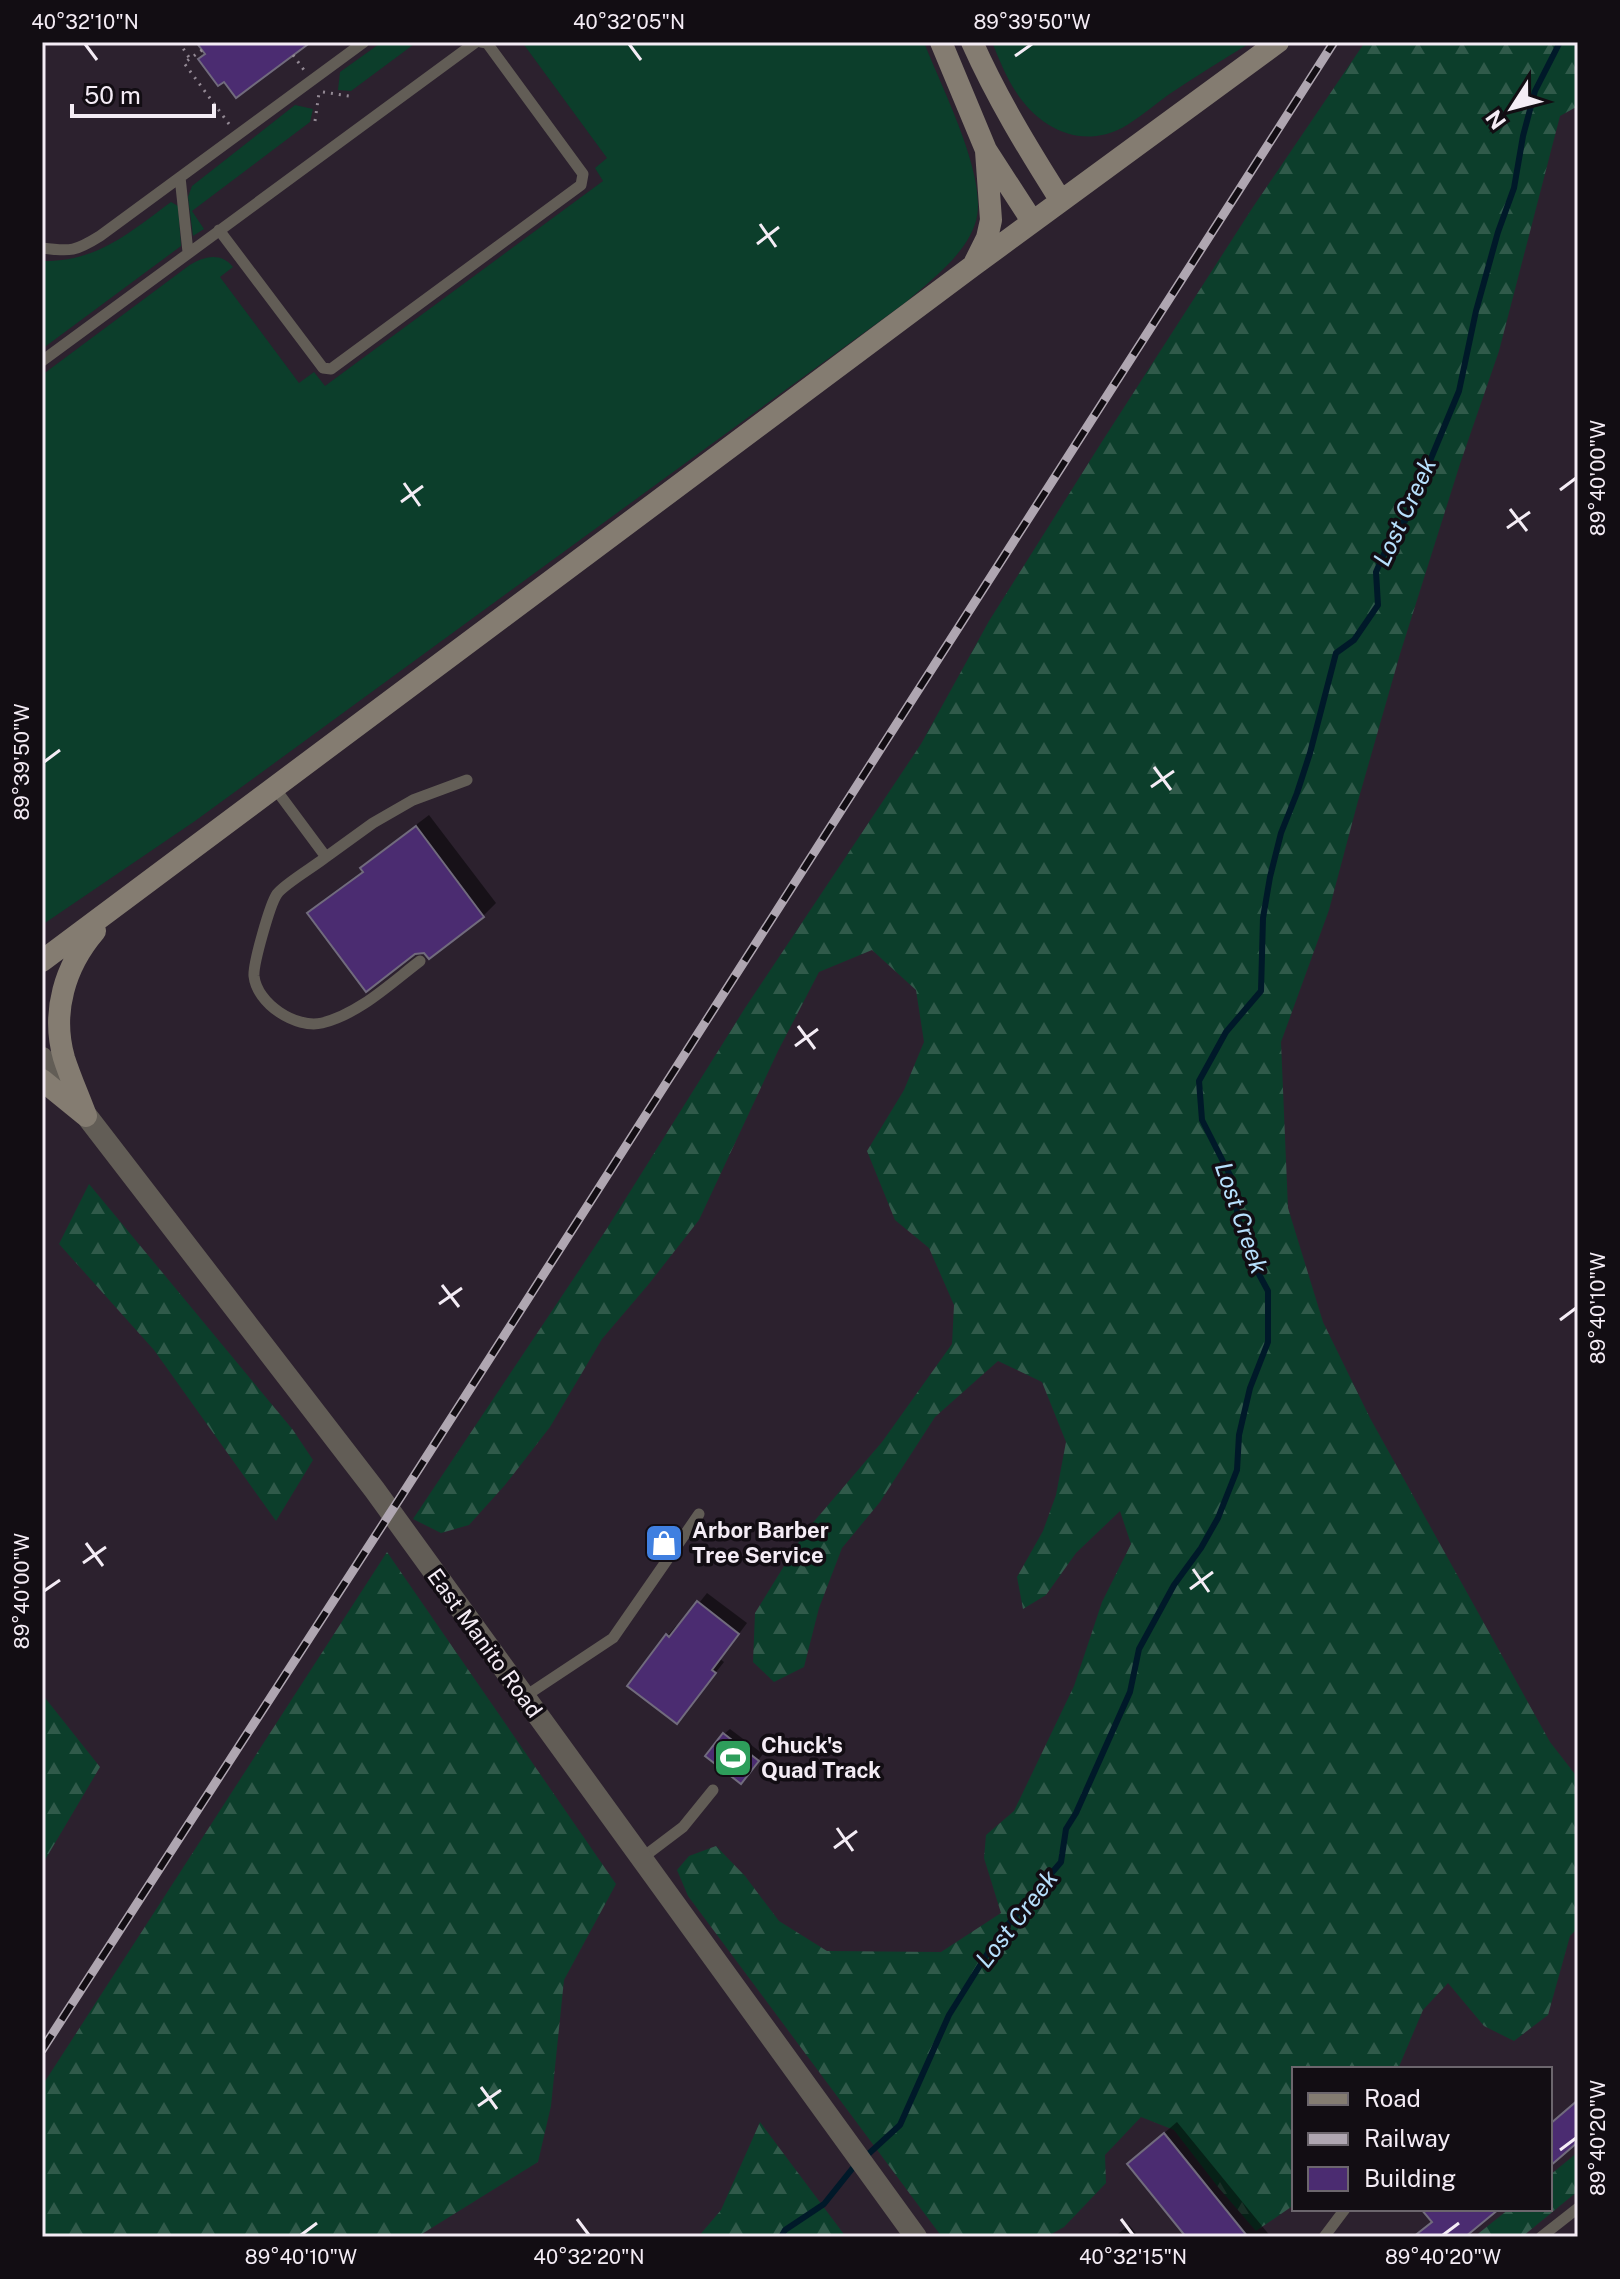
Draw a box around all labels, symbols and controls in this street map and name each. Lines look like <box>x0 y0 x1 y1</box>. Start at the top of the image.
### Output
text: 40°32'10"N <box>31 10 139 34</box>
text: 40°32'05"N <box>573 10 685 34</box>
text: 89°39'50"W <box>973 10 1091 34</box>
scale bar <box>72 68 214 118</box>
north arrow <box>1472 68 1552 148</box>
text: 50 m <box>84 81 141 109</box>
text: N <box>1480 105 1511 134</box>
text: 89°40'00"W <box>1586 420 1610 536</box>
water label: Lost Creek <box>1367 453 1441 570</box>
text: 89°39'50"W <box>10 703 34 821</box>
water label: Lost Creek <box>1210 1158 1274 1277</box>
text: 89°40'10"W <box>1586 1252 1610 1364</box>
place label: Arbor Barber Tree Service <box>692 1517 829 1568</box>
shop icon: Arbor Barber Tree Service <box>643 1522 685 1564</box>
text: 89°40'00"W <box>10 1533 34 1649</box>
street label: East Manito Road <box>422 1563 548 1723</box>
place label: Chuck's Quad Track <box>761 1732 881 1783</box>
sports icon: Chuck's Quad Track <box>712 1737 754 1779</box>
water label: Lost Creek <box>969 1864 1063 1973</box>
legend <box>1292 2067 1552 2211</box>
text: 89°40'20"W <box>1586 2080 1610 2196</box>
text: Road <box>1364 2084 1421 2112</box>
text: Railway <box>1364 2124 1450 2152</box>
text: Building <box>1364 2164 1456 2192</box>
text: 89°40'10"W <box>245 2245 357 2269</box>
text: 40°32'20"N <box>533 2245 645 2269</box>
text: 40°32'15"N <box>1079 2245 1187 2269</box>
text: 89°40'20"W <box>1385 2245 1501 2269</box>

